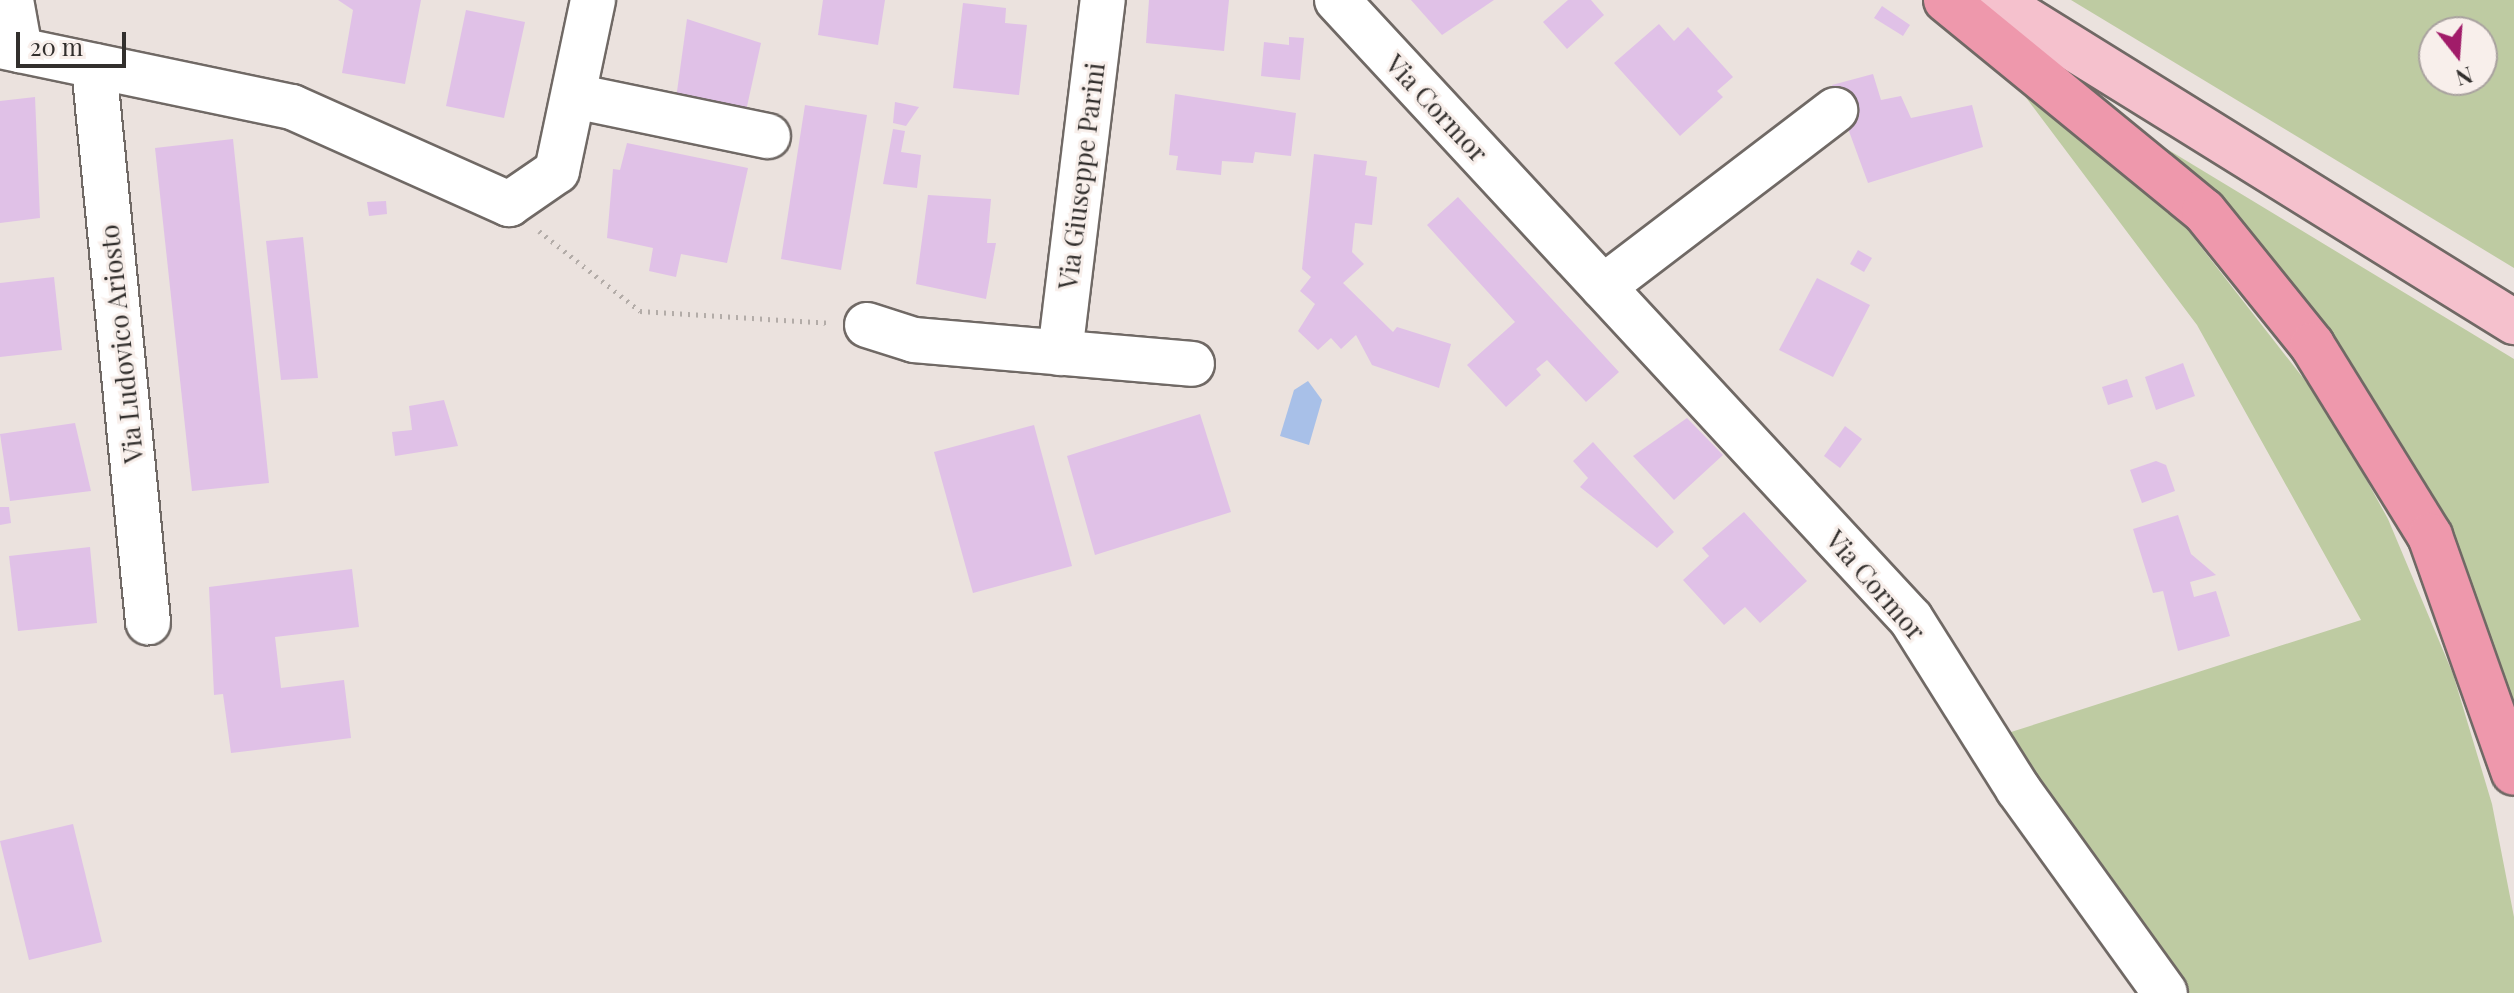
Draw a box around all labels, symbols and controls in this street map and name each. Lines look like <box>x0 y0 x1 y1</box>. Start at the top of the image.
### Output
scale bar <box>20 16 130 66</box>
north arrow <box>2418 16 2498 96</box>
text: 20 m <box>30 30 83 62</box>
street label: Via Cormor <box>1379 48 1495 168</box>
text: N <box>2452 60 2476 94</box>
street label: Via Giuseppe Parini <box>1052 61 1110 291</box>
street label: Via Ludovico Ariosto <box>93 223 149 465</box>
street label: Via Cormor <box>1820 524 1932 646</box>

